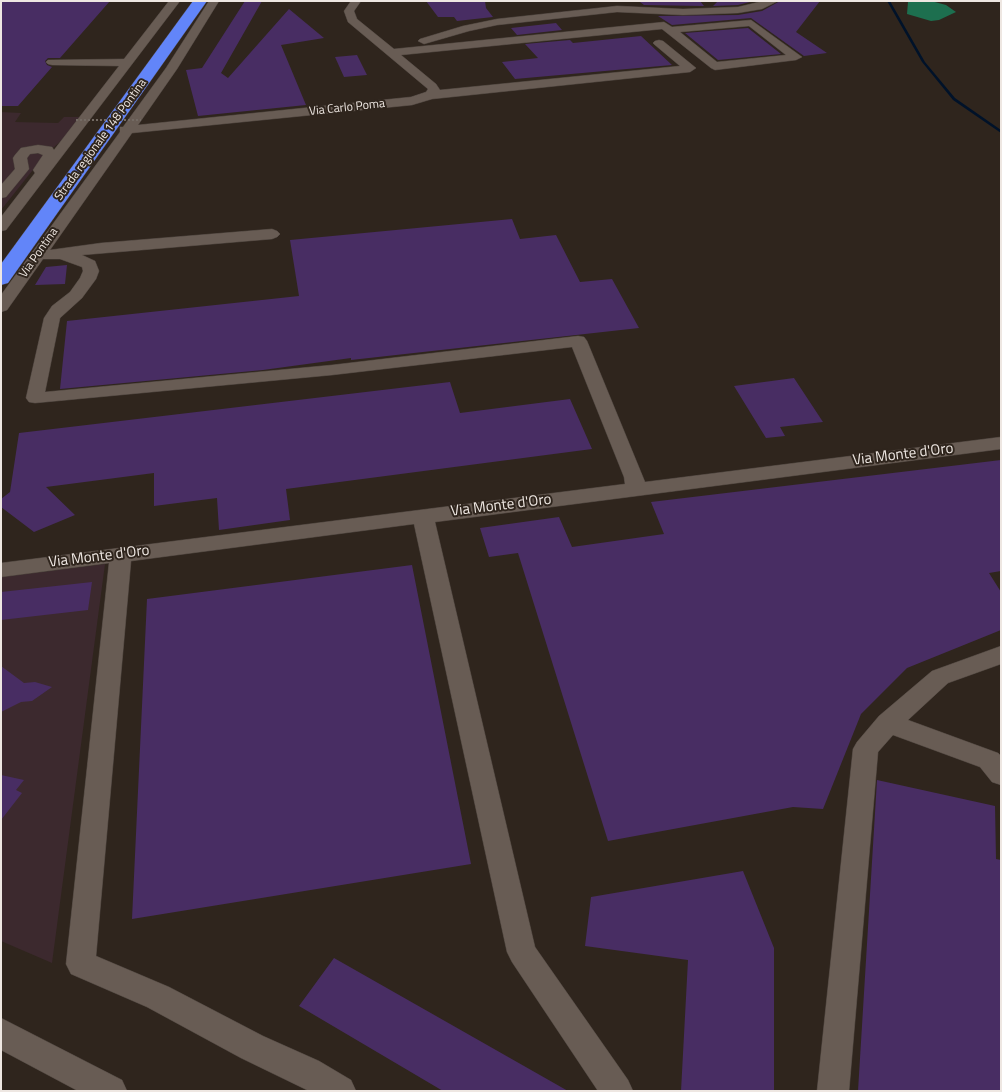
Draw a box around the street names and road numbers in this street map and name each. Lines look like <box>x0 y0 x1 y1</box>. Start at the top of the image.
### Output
street label: Strada regionale 148 Pontina <box>52 76 150 204</box>
street label: Via Carlo Poma <box>308 97 386 119</box>
street label: Via Pontina <box>17 225 61 281</box>
street label: Via Monte d'Oro <box>852 440 954 470</box>
street label: Via Monte d'Oro <box>450 491 552 521</box>
street label: Via Monte d'Oro <box>48 542 150 572</box>

